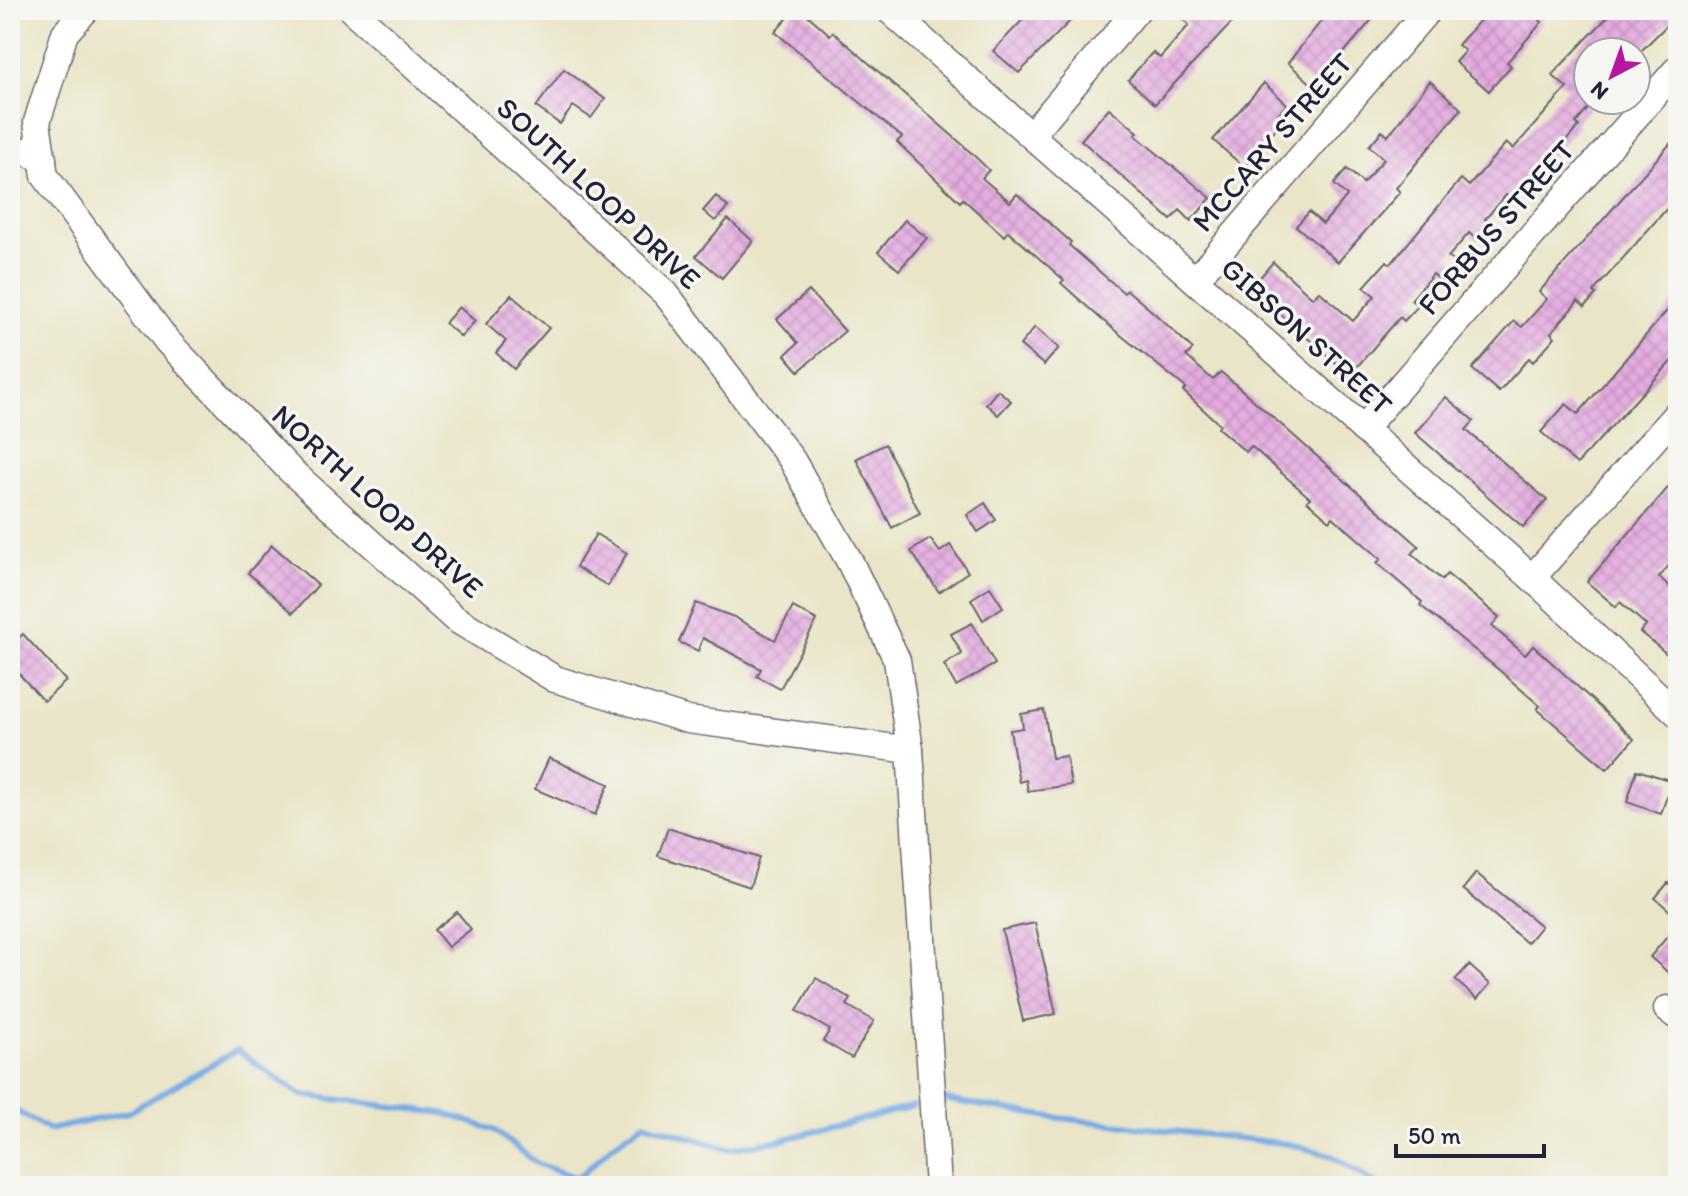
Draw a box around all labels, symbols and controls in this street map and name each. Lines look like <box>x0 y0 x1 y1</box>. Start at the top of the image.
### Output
north arrow <box>1572 36 1652 116</box>
street label: MCCARY STREET <box>1184 45 1360 239</box>
text: N <box>1585 76 1614 106</box>
street label: SOUTH LOOP DRIVE <box>489 89 709 297</box>
street label: FORBUS STREET <box>1410 132 1582 322</box>
street label: GIBSON STREET <box>1214 249 1401 423</box>
street label: NORTH LOOP DRIVE <box>265 396 491 606</box>
scale bar <box>1396 1108 1544 1158</box>
text: 50 m <box>1408 1121 1461 1150</box>

